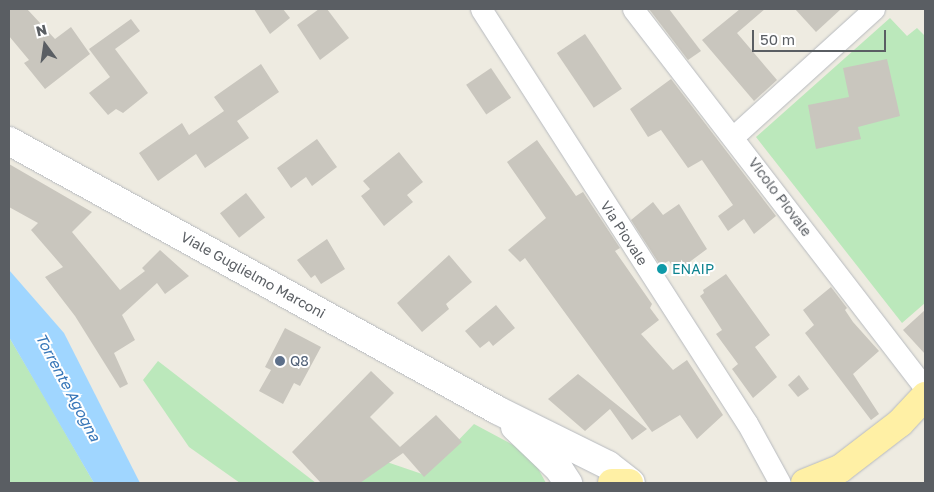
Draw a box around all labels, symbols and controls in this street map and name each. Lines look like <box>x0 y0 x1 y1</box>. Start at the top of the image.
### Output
north arrow <box>20 20 70 70</box>
text: N <box>34 20 48 39</box>
scale bar <box>754 20 888 52</box>
text: 50 m <box>760 30 795 48</box>
street label: Vicolo Piovale <box>745 154 815 240</box>
street label: Via Piovale <box>597 198 651 268</box>
street label: Viale Guglielmo Marconi <box>178 228 328 322</box>
place label: ENAIP <box>672 261 714 277</box>
marker: ENAIP <box>656 263 668 275</box>
water label: Torrente Agogna <box>32 330 104 444</box>
place label: Q8 <box>290 353 309 369</box>
marker: Q8 <box>274 355 286 367</box>

